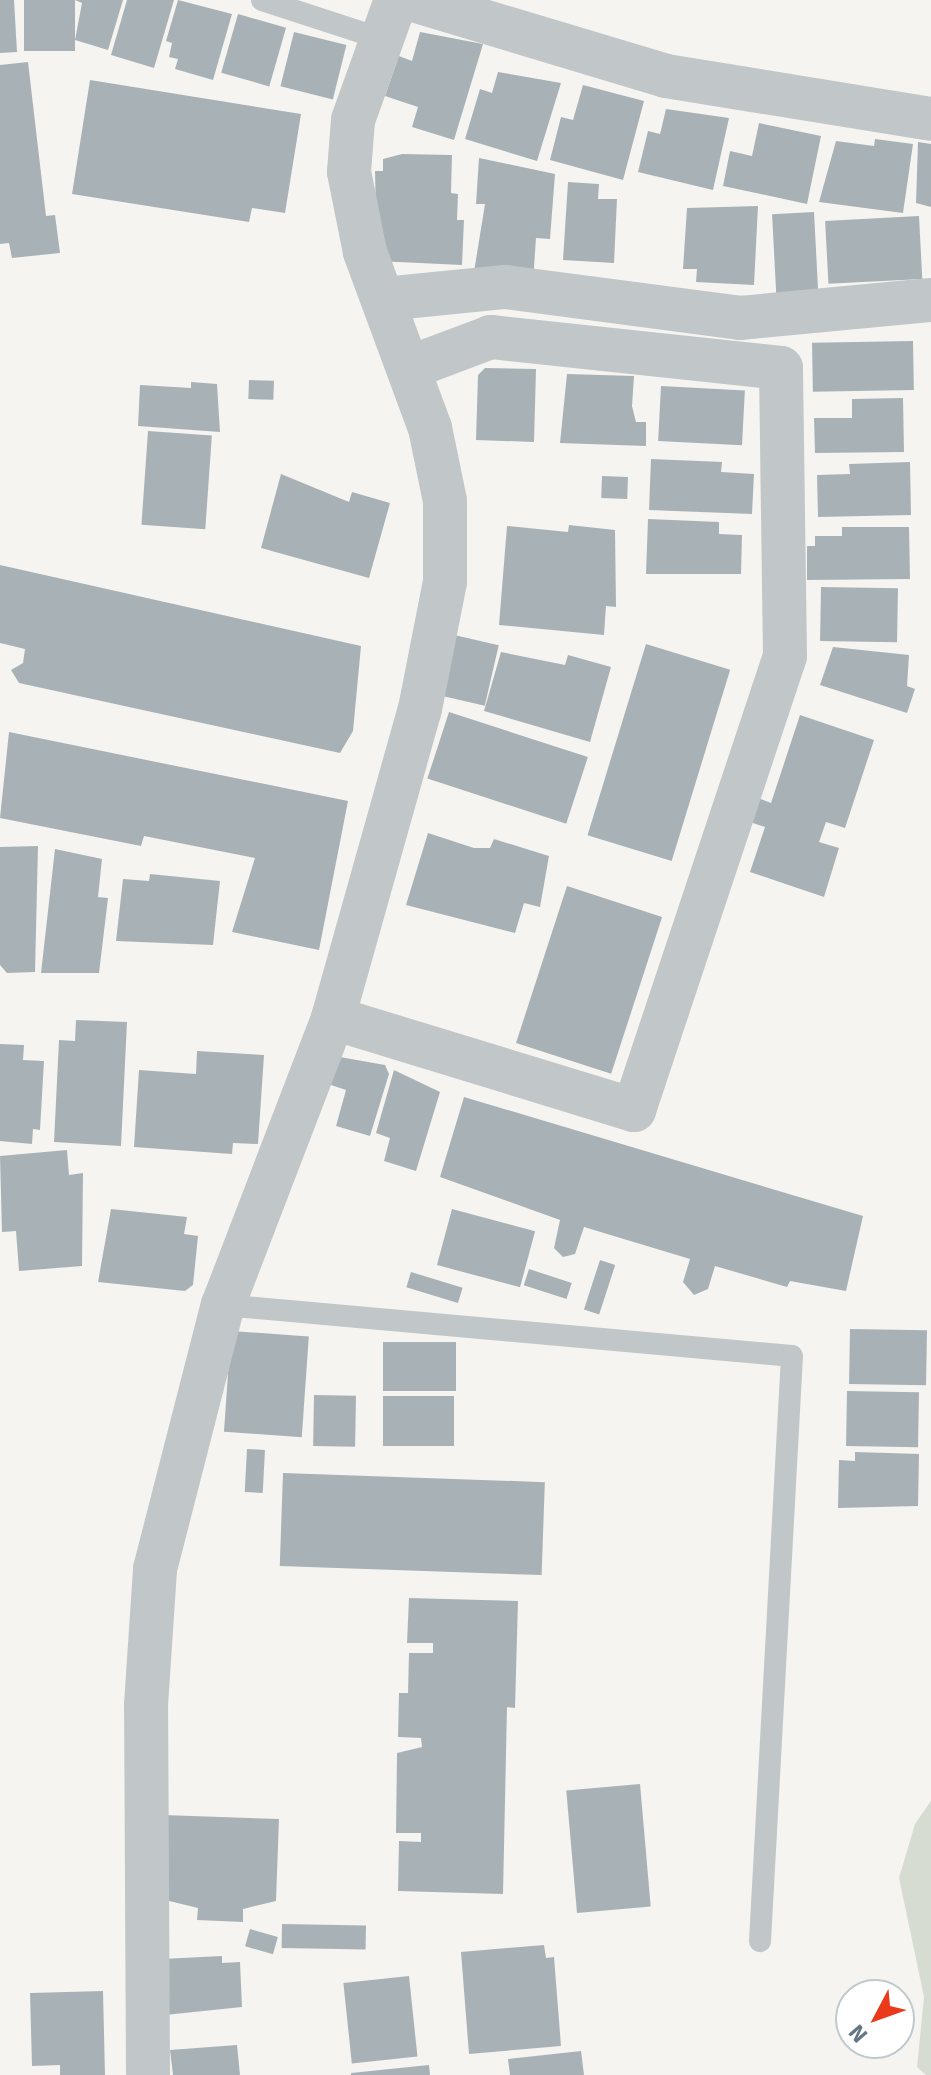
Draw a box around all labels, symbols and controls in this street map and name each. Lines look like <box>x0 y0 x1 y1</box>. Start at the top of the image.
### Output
north arrow <box>835 1979 915 2059</box>
text: N <box>843 2019 873 2048</box>

